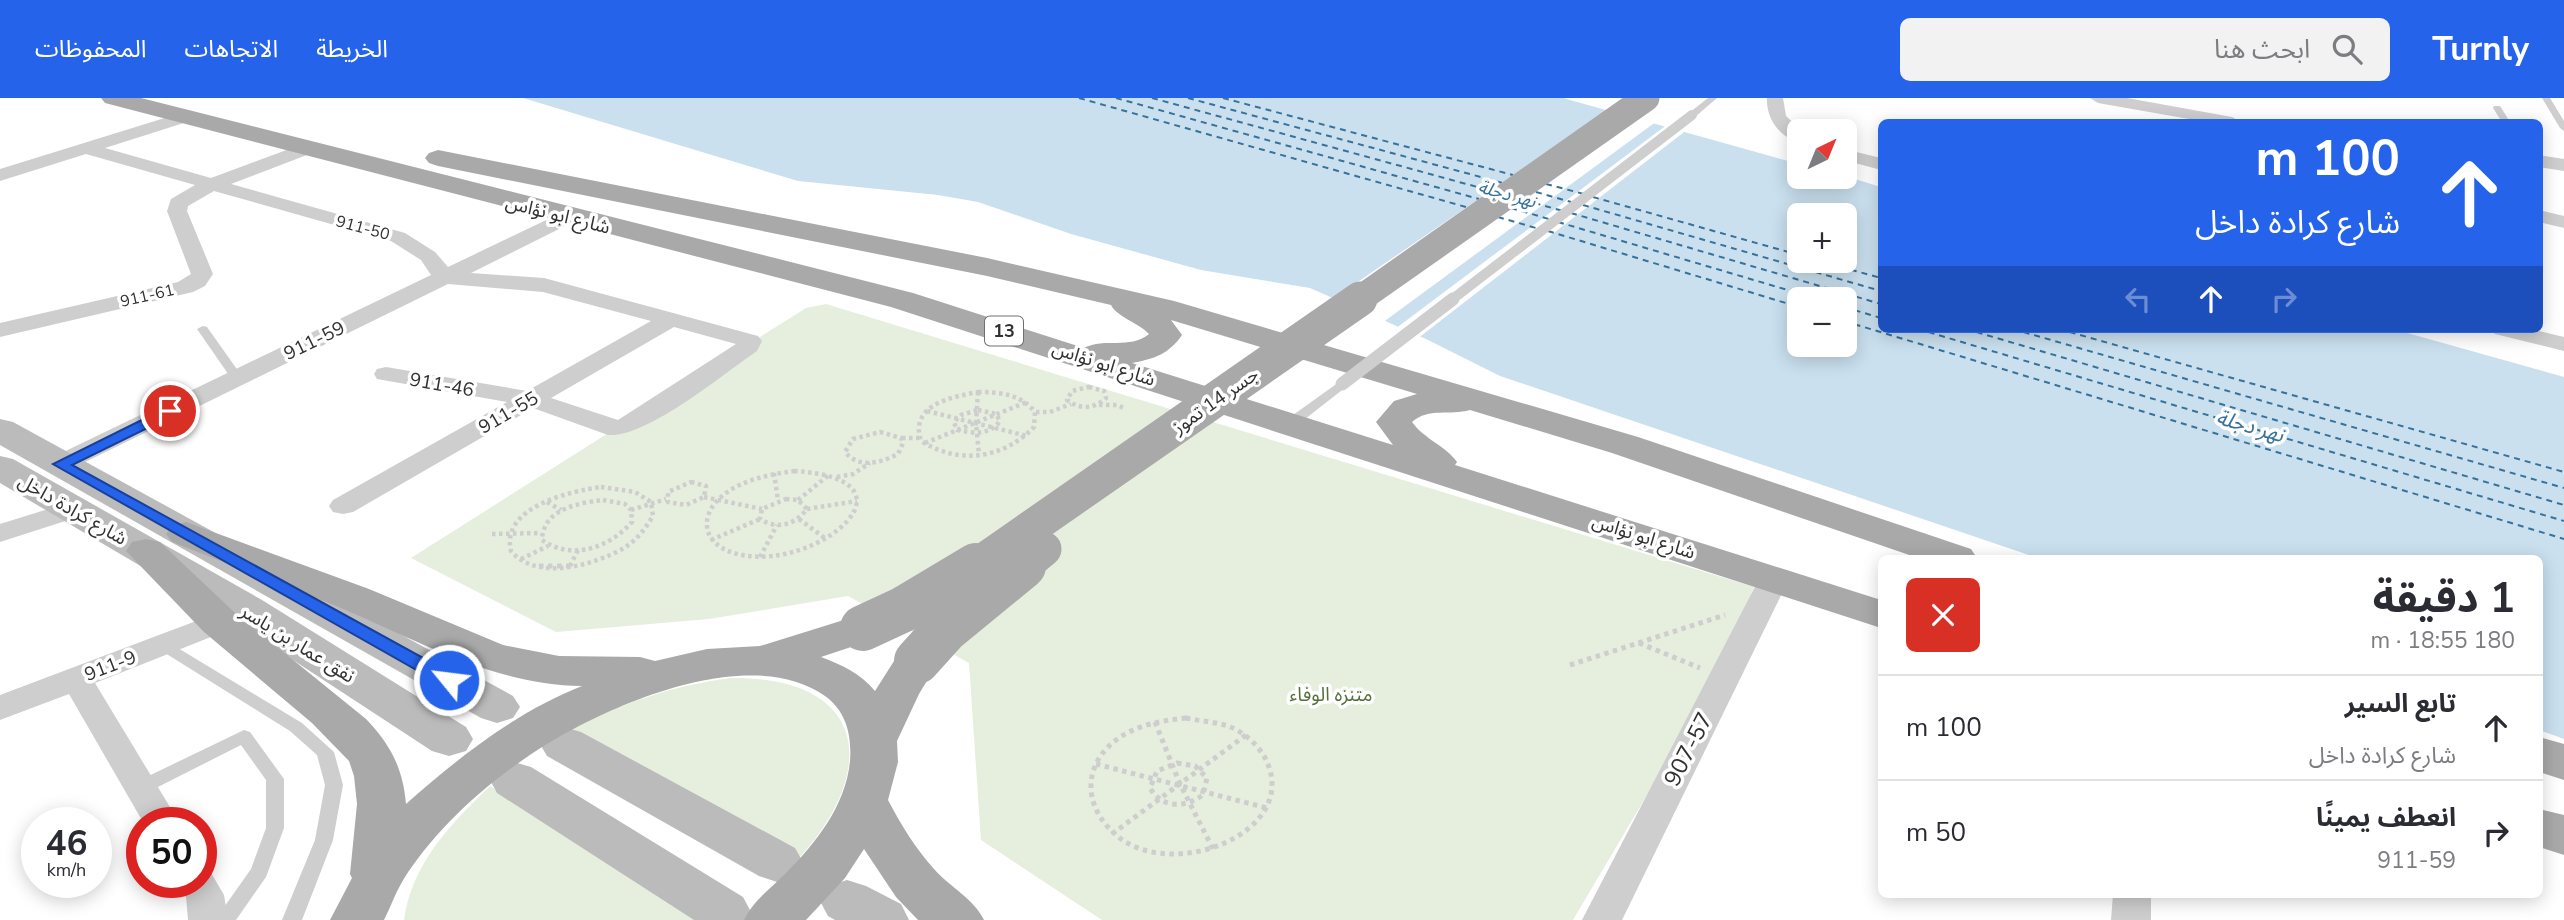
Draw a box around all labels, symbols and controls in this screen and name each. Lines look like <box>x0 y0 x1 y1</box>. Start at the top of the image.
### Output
search box <box>1900 18 2390 81</box>
text: Turnly <box>2432 27 2529 72</box>
icon: search <box>2328 30 2366 68</box>
text: ابحث هنا <box>2214 32 2310 67</box>
text: المحفوظات <box>35 33 146 65</box>
text: الاتجاهات <box>184 33 278 65</box>
text: الخريطة <box>316 33 388 65</box>
north arrow <box>1787 119 1857 189</box>
map controls <box>1787 119 1857 357</box>
text: 100 m <box>2256 125 2400 192</box>
icon: ahead <box>2424 147 2515 238</box>
water label: نهر دجلة <box>1475 174 1541 214</box>
street label: شارع ابو نؤاس <box>503 189 613 241</box>
text: شارع كرادة داخل <box>2195 201 2400 244</box>
button: + <box>1787 203 1857 273</box>
street label: 911-50 <box>333 210 392 246</box>
street label: 911-61 <box>118 279 176 313</box>
icon: left <box>2119 280 2157 318</box>
icon: ahead <box>2192 280 2230 318</box>
icon: right <box>2265 280 2303 318</box>
button: − <box>1787 287 1857 357</box>
street label: 911-59 <box>280 315 349 367</box>
road number: 13 <box>985 316 1023 345</box>
street label: شارع ابو نؤاس <box>1049 335 1159 393</box>
street label: جسر 14 تموز <box>1166 361 1264 441</box>
street label: 911-46 <box>408 367 476 403</box>
pin <box>140 381 200 441</box>
street label: 911-55 <box>474 385 543 440</box>
icon: arrive <box>151 392 189 430</box>
water label: نهر دجلة <box>2213 403 2288 449</box>
street label: شارع كرادة داخل <box>13 468 132 552</box>
street label: شارع ابو نؤاس <box>1589 508 1699 566</box>
text: 1 دقيقة <box>2373 570 2515 627</box>
button: close <box>1906 578 1980 652</box>
street label: نفق عمار بن ياسر <box>235 598 360 689</box>
text: 180 m · 18:55 <box>2370 625 2515 656</box>
position arrow <box>412 643 486 717</box>
street label: 911-9 <box>81 644 140 688</box>
park label: متنزه الوفاء <box>1289 682 1373 708</box>
text: تابع السير <box>2345 686 2456 721</box>
street label: 907-57 <box>1657 707 1720 791</box>
icon: ahead <box>2477 709 2515 747</box>
text: 100 m <box>1906 710 1982 745</box>
text: شارع كرادة داخل <box>2309 740 2456 771</box>
text: انعطف يمينًا <box>2316 800 2456 835</box>
speed limit sign: 50 <box>126 807 217 898</box>
icon: right <box>2477 814 2515 852</box>
text: 50 m <box>1906 815 1966 850</box>
text: 46 <box>45 820 88 867</box>
text: 911-59 <box>2377 845 2456 876</box>
text: km/h <box>47 858 86 882</box>

